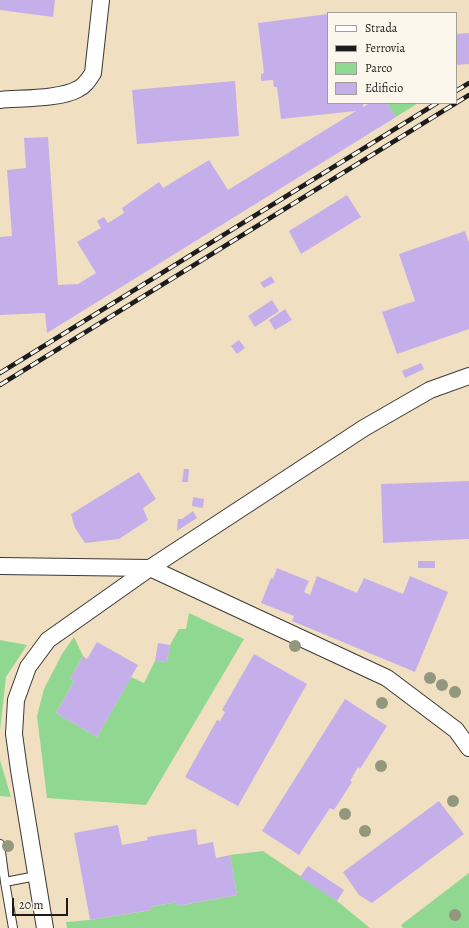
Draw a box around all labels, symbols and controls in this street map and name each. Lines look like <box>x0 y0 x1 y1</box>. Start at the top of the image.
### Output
legend <box>327 12 457 104</box>
text: Strada <box>365 20 397 36</box>
text: Ferrovia <box>365 40 405 56</box>
text: Parco <box>365 60 392 76</box>
text: Edificio <box>365 80 403 96</box>
scale bar <box>14 890 70 916</box>
text: 20 m <box>19 897 43 913</box>

